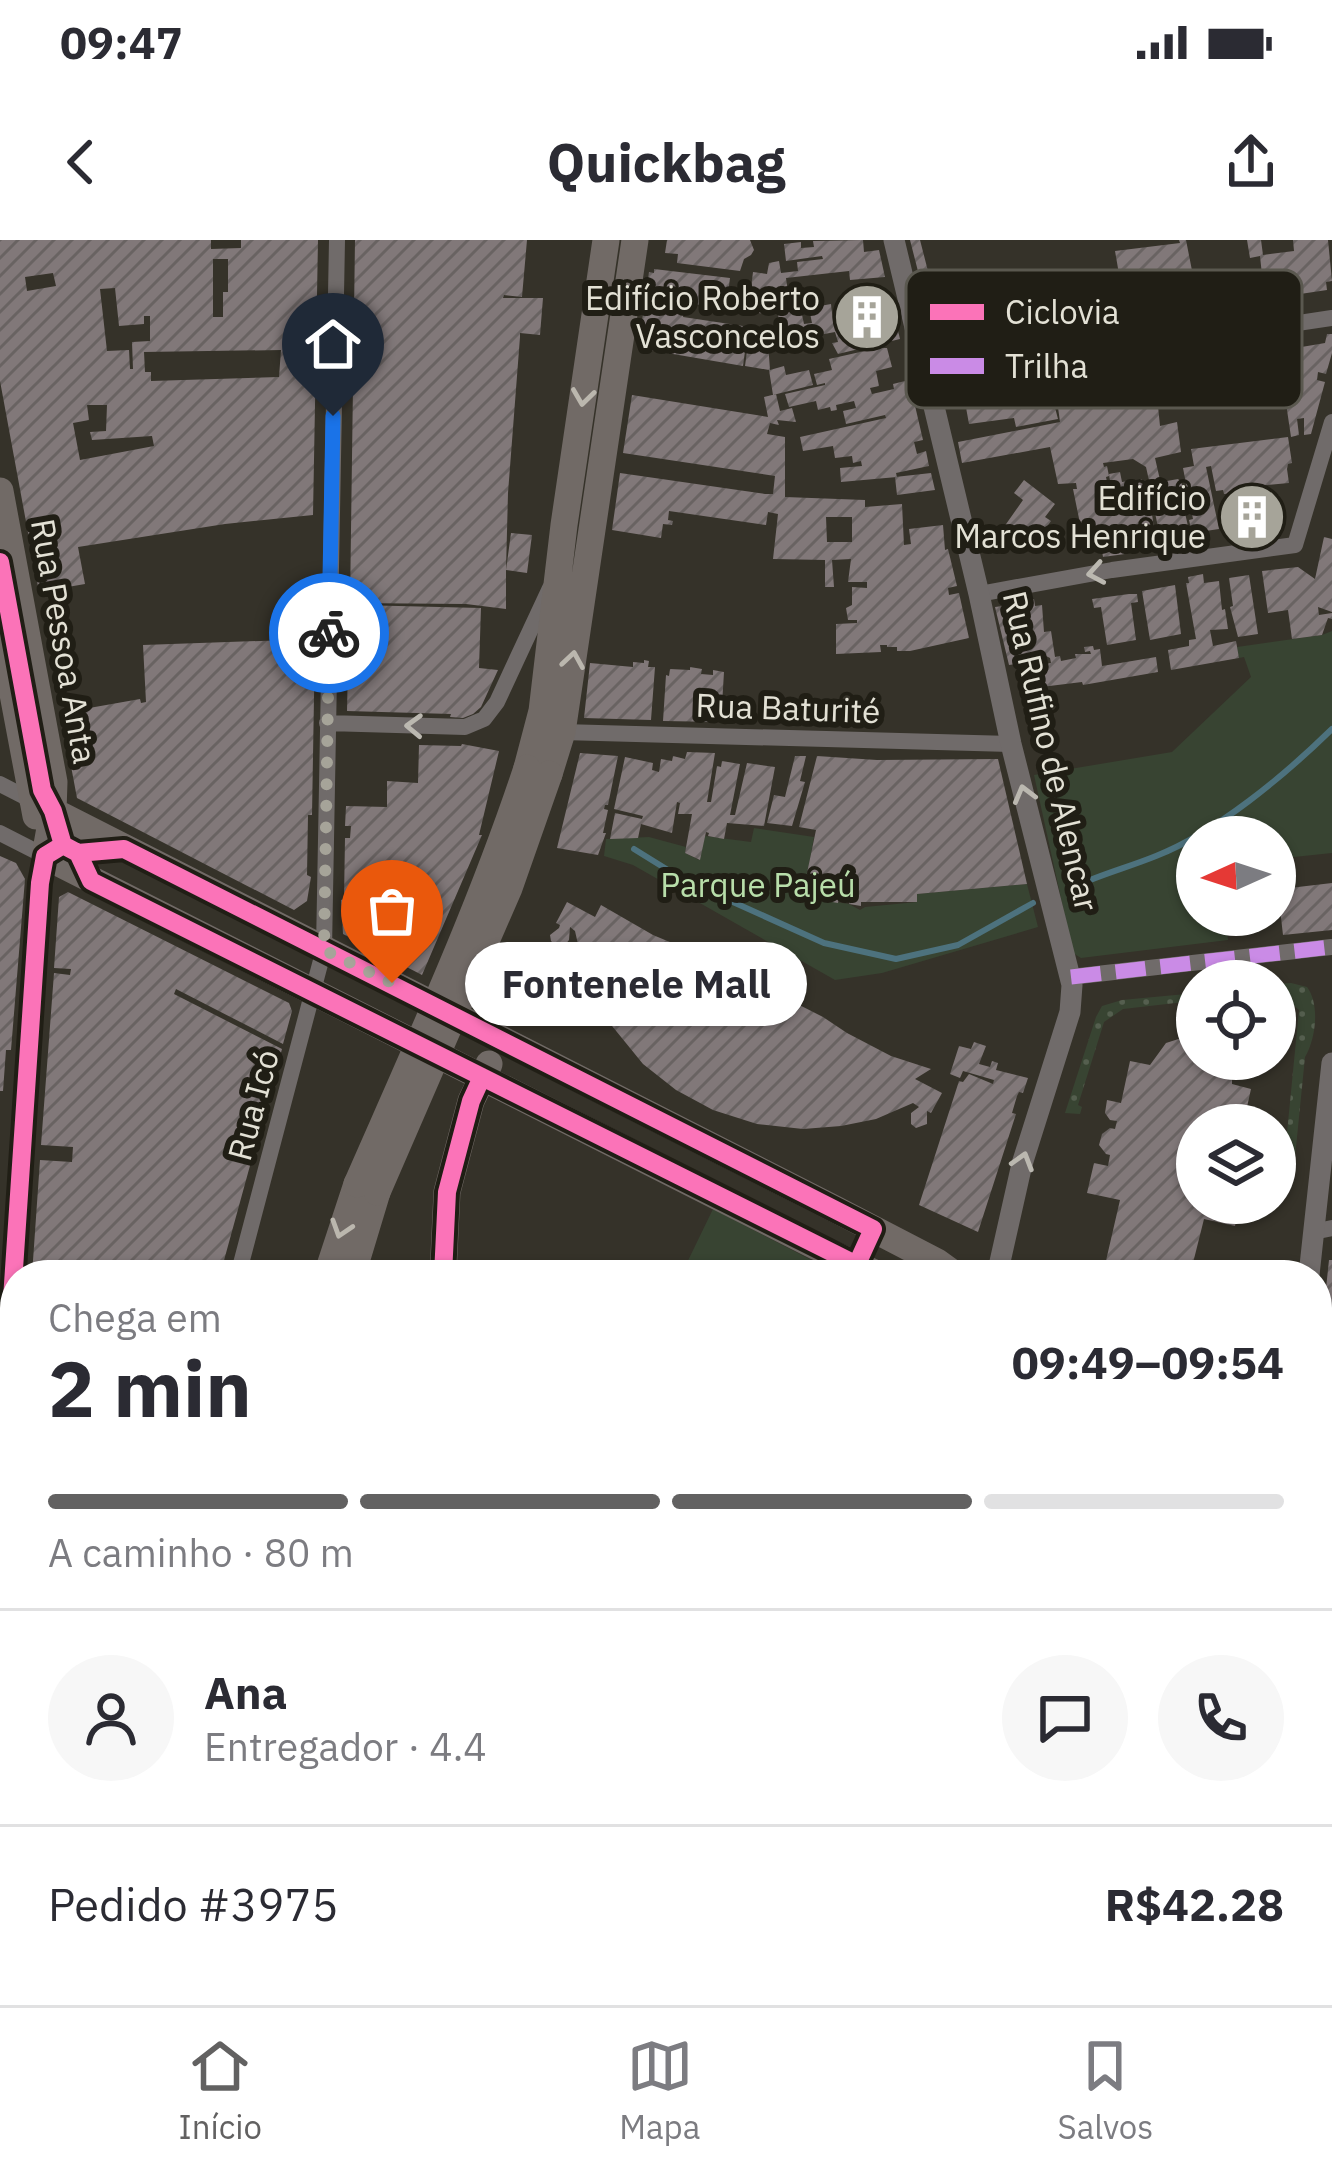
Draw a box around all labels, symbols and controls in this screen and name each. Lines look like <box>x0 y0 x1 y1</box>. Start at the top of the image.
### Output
text: 09:47 <box>60 13 183 71</box>
text: Quickbag <box>547 127 785 197</box>
icon: back <box>48 129 114 195</box>
icon: share <box>1218 129 1284 195</box>
legend <box>906 270 1302 408</box>
place label: Edifício Roberto Vasconcelos <box>585 276 820 357</box>
building icon: Edifício Roberto Vasconcelos <box>832 282 902 352</box>
text: Ciclovia <box>1005 290 1120 333</box>
pin <box>282 293 384 416</box>
icon: home <box>300 311 366 377</box>
text: Trilha <box>1005 344 1088 387</box>
one-way arrow <box>571 388 597 407</box>
place label: Edifício Marcos Henrique <box>954 476 1206 557</box>
building icon: Edifício Marcos Henrique <box>1217 482 1287 552</box>
street label: Rua Pessoa Anta <box>22 515 107 767</box>
one-way arrow <box>1086 560 1106 585</box>
courier <box>269 573 389 693</box>
street label: Rua Rufino de Alencar <box>994 587 1109 915</box>
icon: bike <box>296 600 362 666</box>
one-way arrow <box>560 650 585 670</box>
street label: Rua Baturité <box>695 683 881 732</box>
one-way arrow <box>404 713 423 739</box>
one-way arrow <box>1013 785 1038 805</box>
north arrow <box>1176 816 1296 936</box>
map controls <box>1176 816 1296 1224</box>
pin <box>341 860 443 983</box>
park label: Parque Pajeú <box>660 863 856 906</box>
icon: bag <box>359 878 425 944</box>
callout: Fontenele Mall <box>464 941 806 1025</box>
text: Fontenele Mall <box>501 958 771 1009</box>
button: locate <box>1176 960 1296 1080</box>
street label: Rua Icó <box>217 1045 288 1165</box>
button: layers <box>1176 1104 1296 1224</box>
one-way arrow <box>1009 1151 1034 1172</box>
one-way arrow <box>331 1217 355 1238</box>
text: Chega em <box>48 1292 222 1343</box>
text: 09:49–09:54 <box>1012 1333 1284 1391</box>
text: 2 min <box>48 1337 252 1438</box>
text: A caminho · 80 m <box>48 1527 354 1578</box>
button: person <box>48 1655 174 1781</box>
button: chat <box>1002 1655 1128 1781</box>
button: phone <box>1158 1655 1284 1781</box>
text: Ana <box>204 1663 287 1721</box>
text: Entregador · 4.4 <box>204 1721 487 1772</box>
text: Pedido #3975 <box>48 1875 338 1933</box>
text: R$42.28 <box>1105 1875 1284 1933</box>
tab: Início <box>179 2033 262 2148</box>
tab: Mapa <box>619 2033 700 2148</box>
tab: Salvos <box>1057 2033 1153 2148</box>

